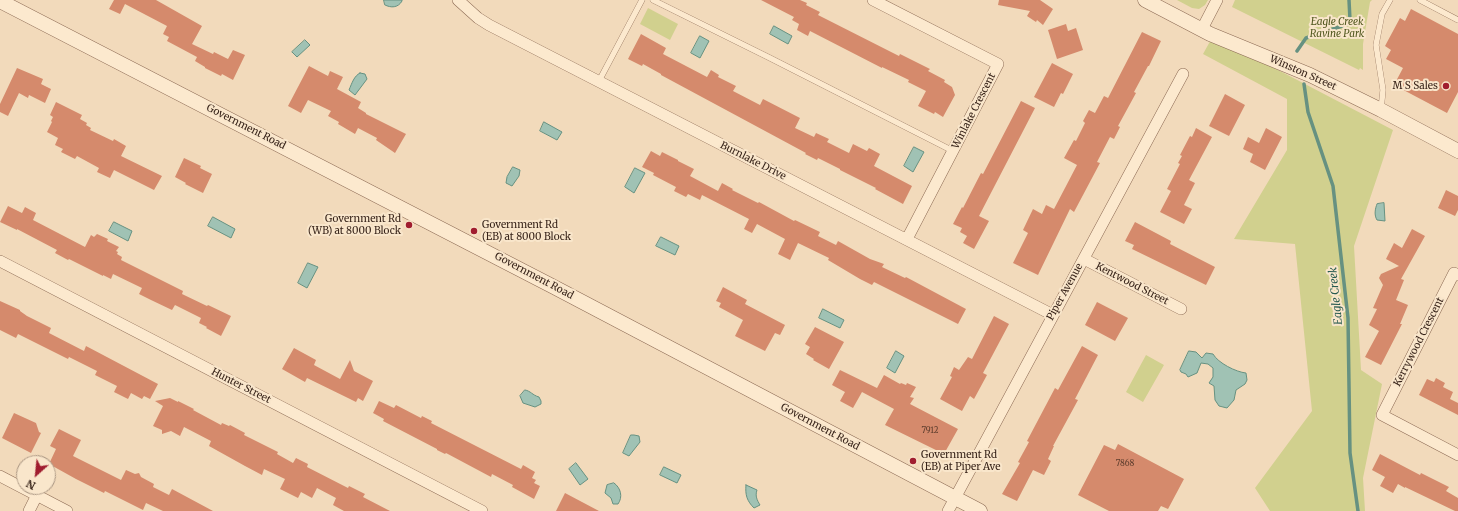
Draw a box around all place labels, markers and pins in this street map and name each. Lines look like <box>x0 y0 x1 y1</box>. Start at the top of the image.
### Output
place label: M S Sales <box>1393 80 1438 92</box>
marker: M S Sales <box>1441 81 1451 91</box>
place label: Government Rd (WB) at 8000 Block <box>308 213 401 236</box>
place label: Government Rd (EB) at 8000 Block <box>482 219 571 242</box>
marker: Government Rd (WB) at 8000 Block <box>404 220 414 230</box>
marker: Government Rd (EB) at 8000 Block <box>469 226 479 236</box>
place label: Government Rd (EB) at Piper Ave <box>921 449 1000 472</box>
marker: Government Rd (EB) at Piper Ave <box>908 456 918 466</box>

